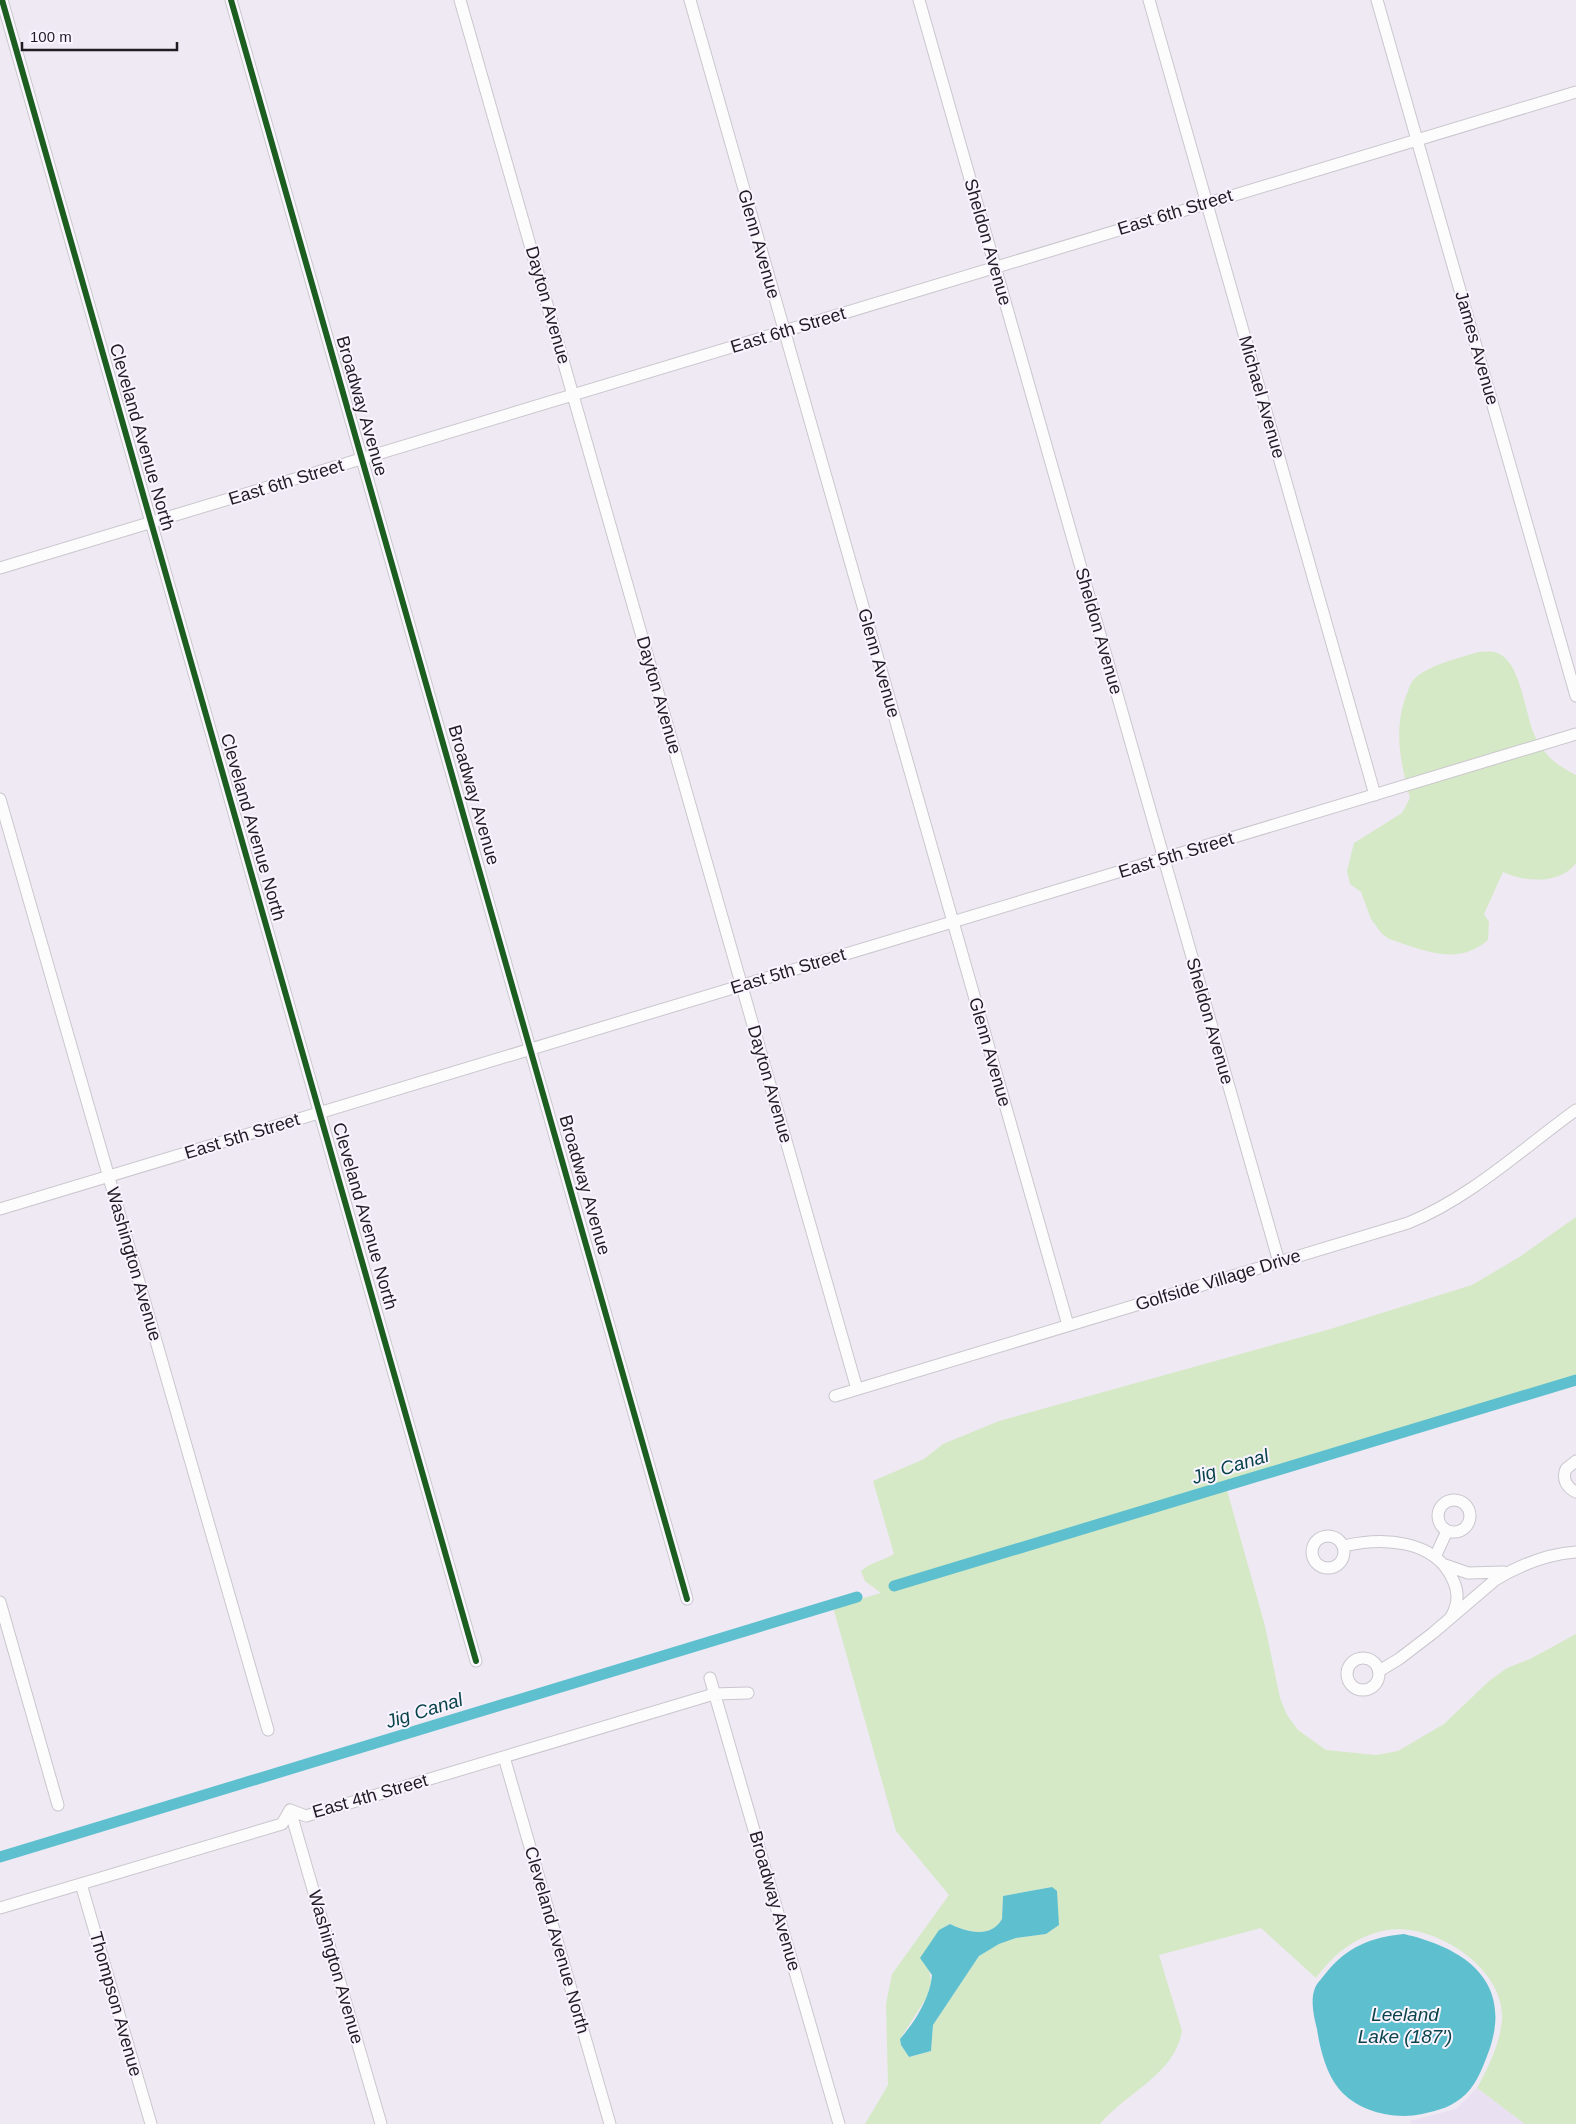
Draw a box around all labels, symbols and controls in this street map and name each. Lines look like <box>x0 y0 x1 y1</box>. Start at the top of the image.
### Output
scale bar <box>22 20 178 52</box>
text: 100 m <box>30 28 72 45</box>
street label: Sheldon Avenue <box>960 176 1016 308</box>
street label: East 6th Street <box>1115 185 1235 239</box>
street label: Glenn Avenue <box>734 187 784 301</box>
street label: Dayton Avenue <box>522 244 574 366</box>
street label: James Avenue <box>1451 289 1503 407</box>
street label: East 6th Street <box>728 303 848 357</box>
street label: Michael Avenue <box>1235 333 1289 461</box>
street label: Broadway Avenue <box>332 334 392 478</box>
street label: Cleveland Avenue North <box>106 341 178 533</box>
street label: East 6th Street <box>226 455 346 509</box>
street label: Sheldon Avenue <box>1071 565 1127 697</box>
street label: Glenn Avenue <box>854 606 904 720</box>
street label: Dayton Avenue <box>633 634 685 756</box>
street label: Broadway Avenue <box>444 723 504 867</box>
street label: Cleveland Avenue North <box>217 731 289 923</box>
street label: East 5th Street <box>1116 828 1236 882</box>
street label: East 5th Street <box>728 944 848 998</box>
street label: Sheldon Avenue <box>1182 955 1238 1087</box>
street label: Glenn Avenue <box>965 995 1015 1109</box>
street label: Dayton Avenue <box>744 1023 796 1145</box>
street label: East 5th Street <box>182 1109 302 1163</box>
street label: Broadway Avenue <box>555 1113 615 1257</box>
street label: Cleveland Avenue North <box>329 1120 401 1312</box>
street label: Washington Avenue <box>102 1185 166 1343</box>
street label: Golfside Village Drive <box>1133 1245 1303 1315</box>
water label: Jig Canal <box>1188 1445 1272 1488</box>
water label: Jig Canal <box>382 1689 466 1732</box>
street label: East 4th Street <box>310 1770 430 1822</box>
street label: Broadway Avenue <box>745 1829 805 1973</box>
street label: Cleveland Avenue North <box>521 1844 593 2036</box>
street label: Washington Avenue <box>304 1888 368 2046</box>
street label: Thompson Avenue <box>86 1929 146 2079</box>
water label: Leeland Lake (187') <box>1358 2004 1452 2047</box>

